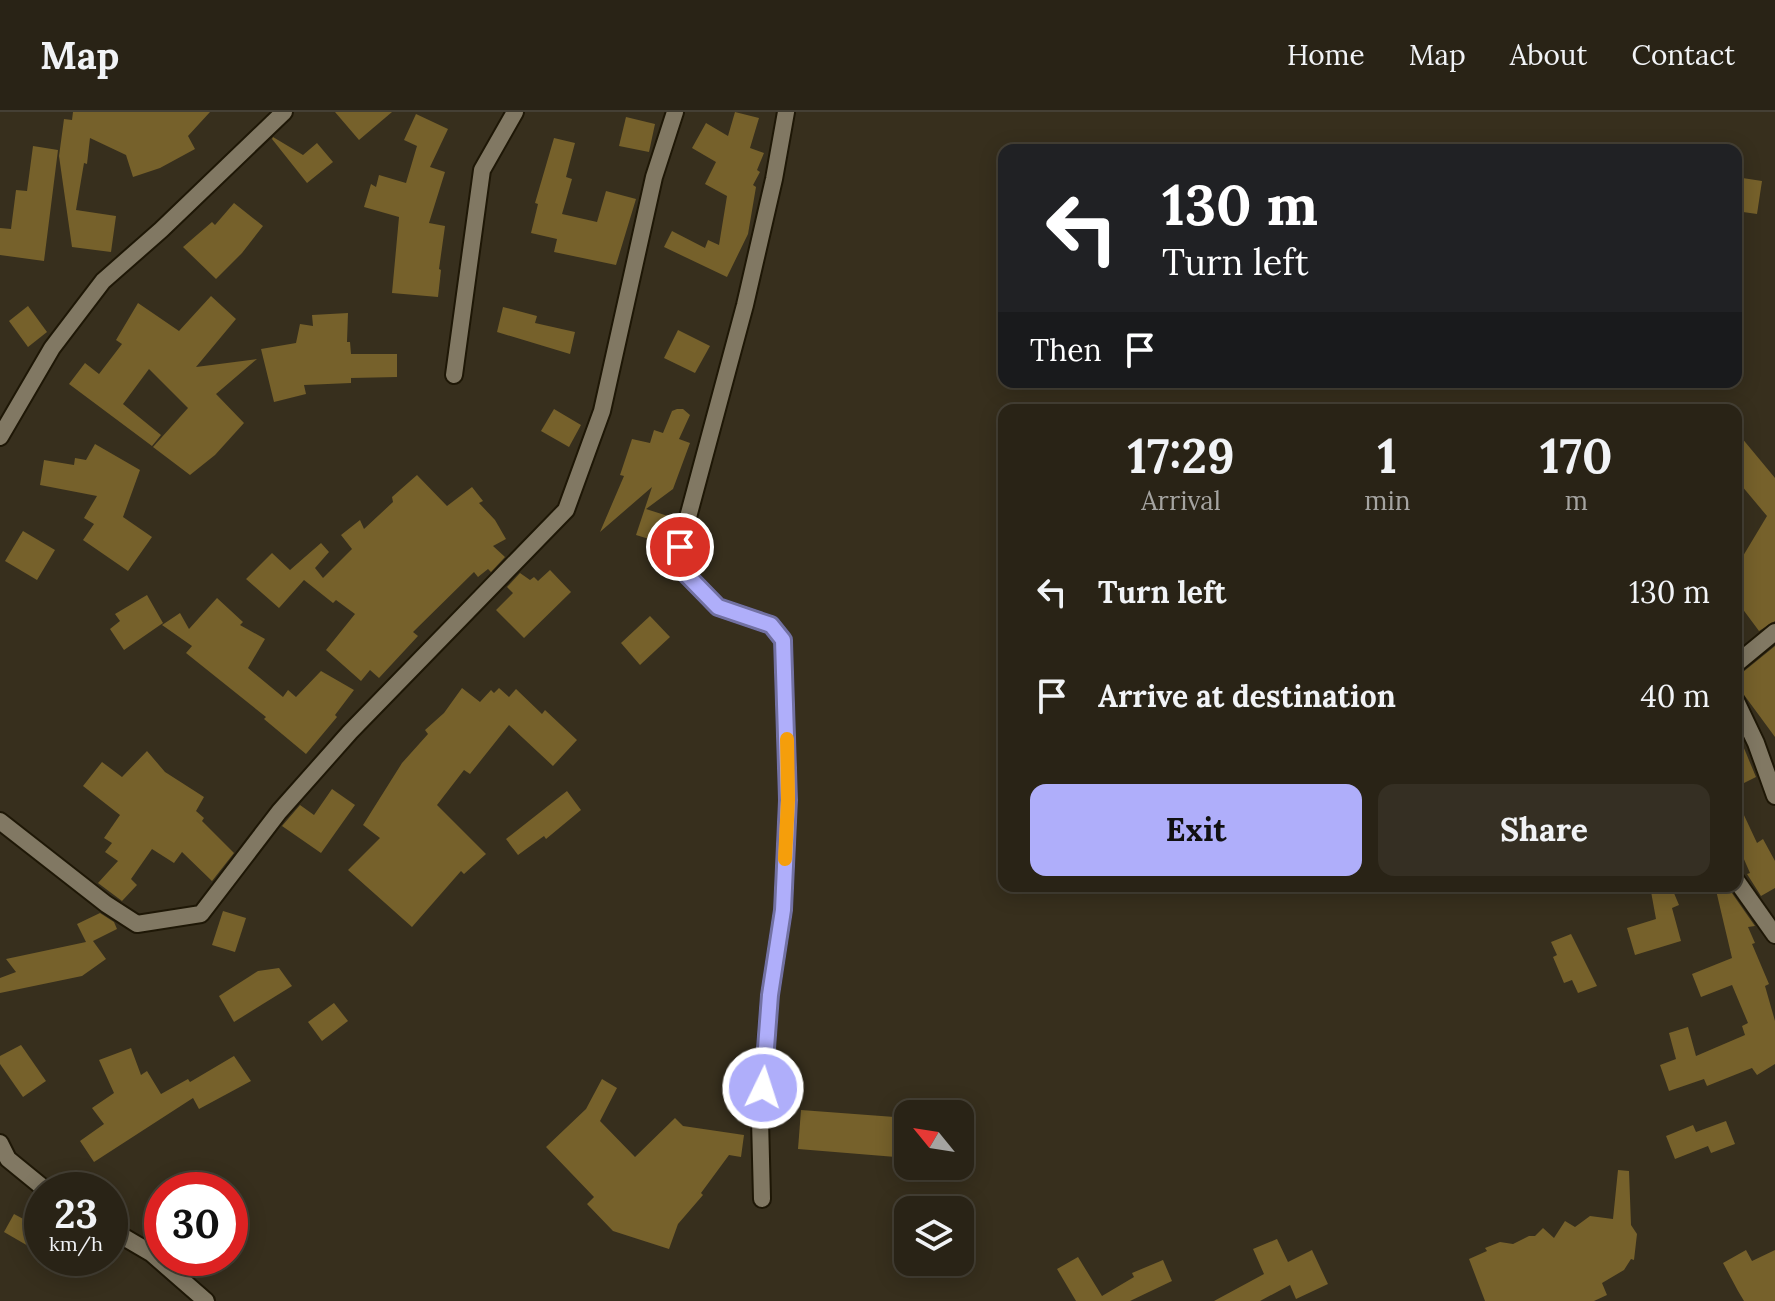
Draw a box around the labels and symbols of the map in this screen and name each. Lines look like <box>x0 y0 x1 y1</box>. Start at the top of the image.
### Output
pin <box>646 513 714 581</box>
position arrow <box>721 1046 805 1130</box>
north arrow <box>894 1100 974 1180</box>
speed limit sign: 30 <box>144 1172 248 1276</box>

